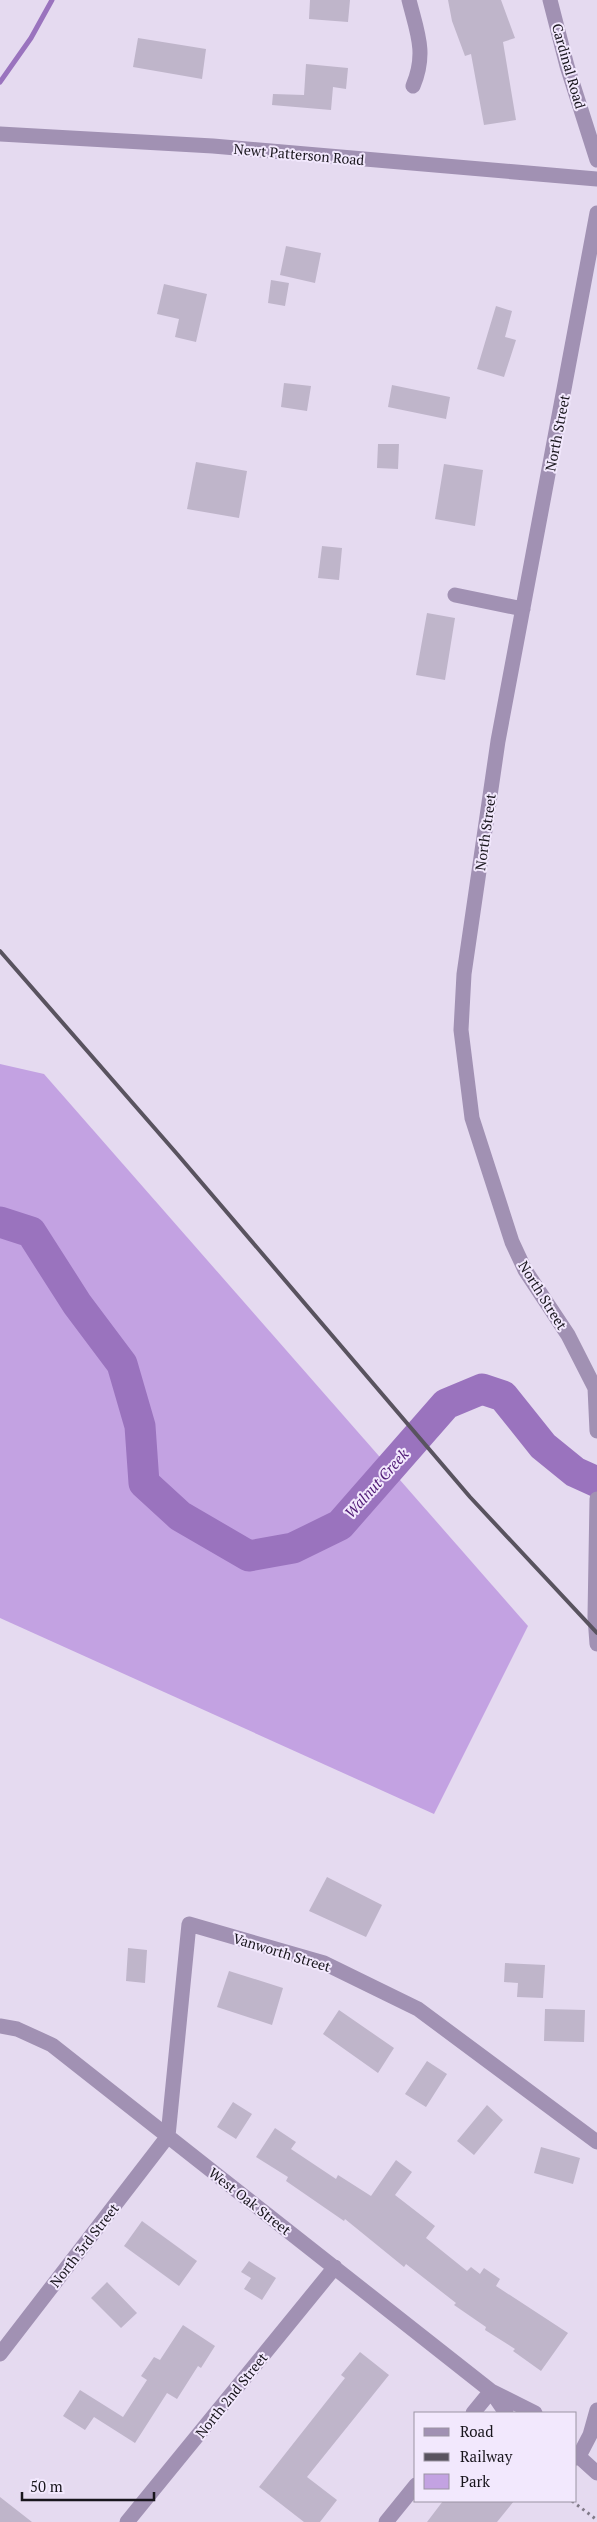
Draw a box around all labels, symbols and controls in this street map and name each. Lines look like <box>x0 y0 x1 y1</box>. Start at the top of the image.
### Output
street label: Cardinal Road <box>548 21 590 111</box>
street label: Newt Patterson Road <box>233 139 365 169</box>
street label: North Street <box>540 392 574 473</box>
street label: North Street <box>470 791 500 872</box>
street label: North Street <box>514 1257 572 1334</box>
water label: Walnut Creek <box>340 1444 413 1522</box>
street label: Vanworth Street <box>231 1928 334 1976</box>
street label: West Oak Street <box>205 2163 296 2240</box>
street label: North 3rd Street <box>45 2199 123 2291</box>
street label: North 2nd Street <box>191 2348 272 2442</box>
legend <box>414 2412 577 2502</box>
text: Road <box>460 2421 493 2441</box>
text: Railway <box>460 2446 513 2466</box>
scale bar <box>22 2470 155 2502</box>
text: Park <box>460 2471 490 2491</box>
text: 50 m <box>30 2476 63 2496</box>

